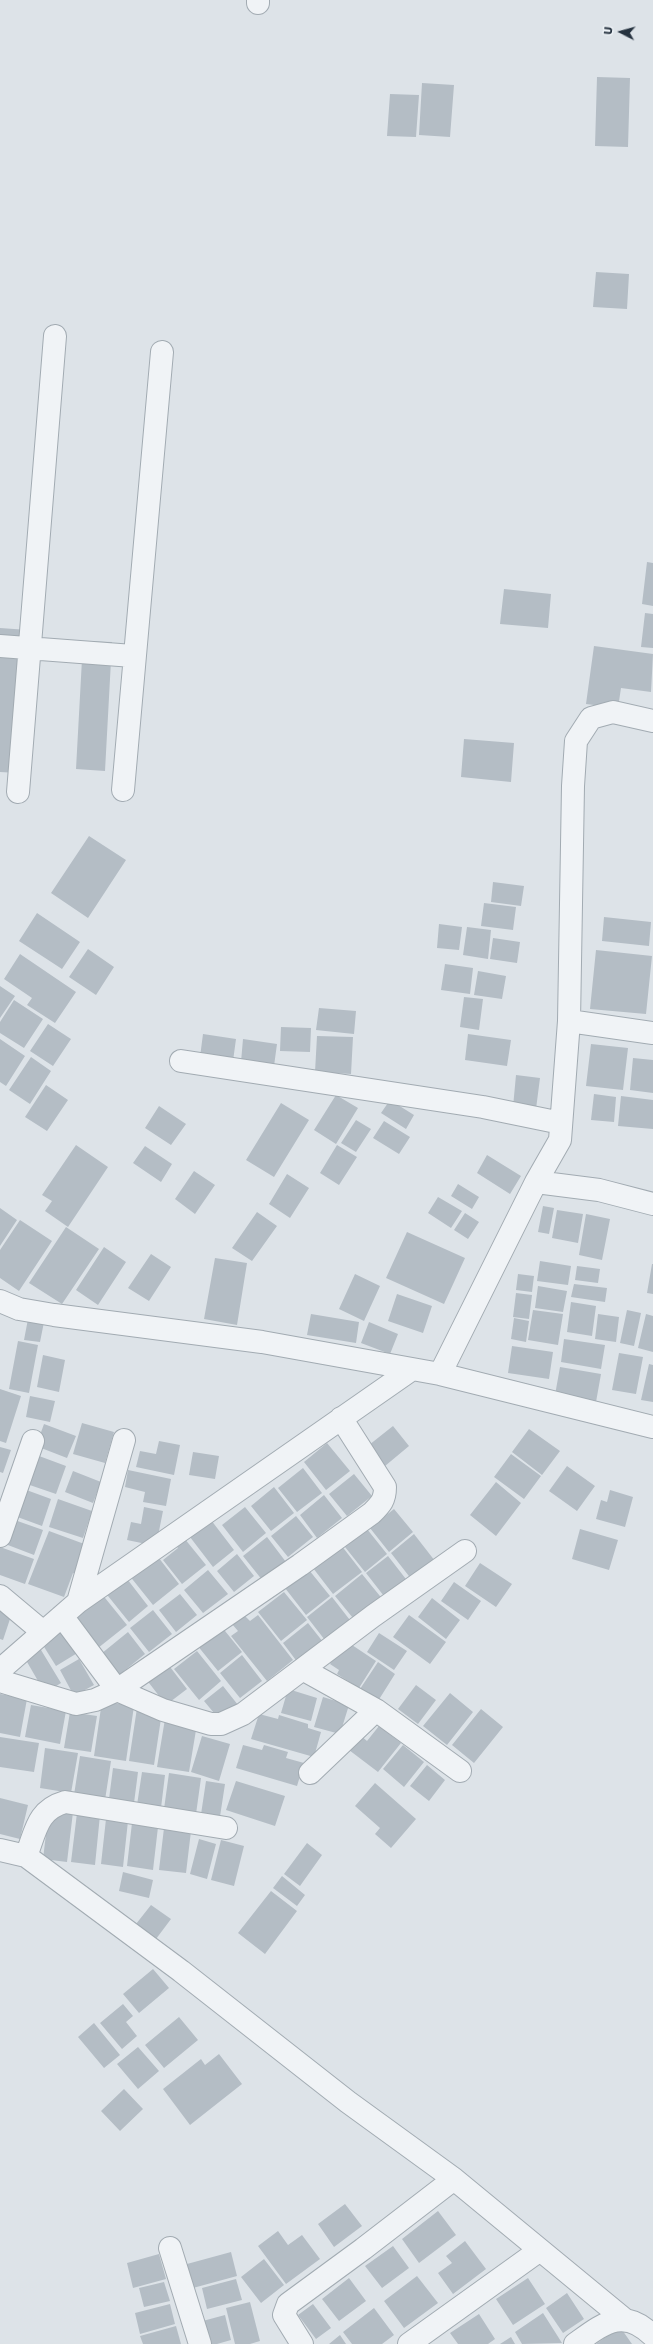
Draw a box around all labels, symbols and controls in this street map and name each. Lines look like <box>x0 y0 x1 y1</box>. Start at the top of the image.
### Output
north arrow <box>601 12 641 52</box>
text: U <box>602 26 615 35</box>

